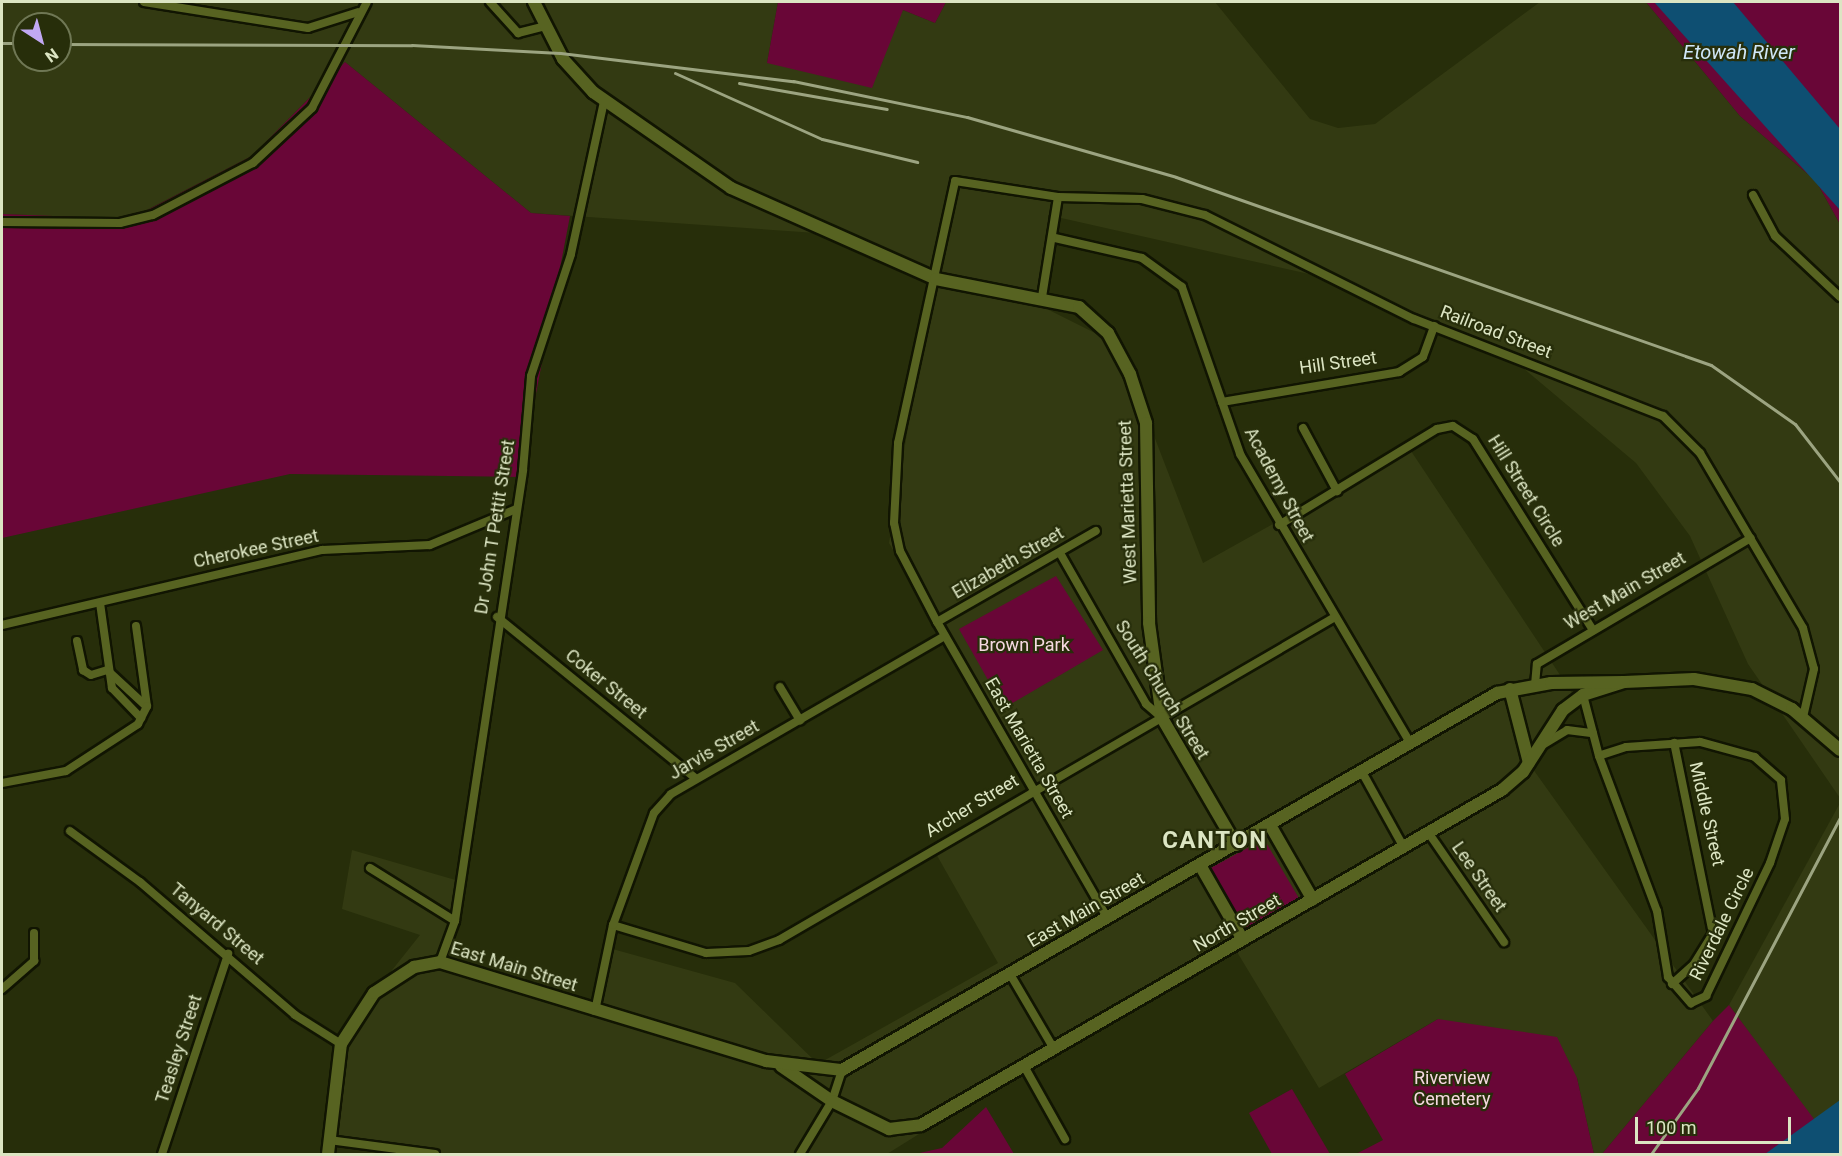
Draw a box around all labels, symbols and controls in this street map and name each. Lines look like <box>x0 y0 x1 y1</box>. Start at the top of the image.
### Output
north arrow <box>12 12 72 72</box>
water label: Etowah River <box>1683 40 1795 64</box>
text: N <box>42 44 62 66</box>
street label: Railroad Street <box>1437 301 1555 363</box>
street label: Hill Street <box>1298 347 1378 379</box>
street label: West Marietta Street <box>1114 420 1142 584</box>
street label: Academy Street <box>1240 424 1318 546</box>
street label: Hill Street Circle <box>1483 431 1569 551</box>
street label: Dr John T Pettit Street <box>470 438 520 616</box>
street label: Elizabeth Street <box>948 522 1068 604</box>
street label: Cherokee Street <box>191 525 321 573</box>
street label: West Main Street <box>1560 547 1690 635</box>
street label: South Church Street <box>1110 616 1214 764</box>
park label: Brown Park <box>978 634 1070 656</box>
street label: Coker Street <box>561 645 651 723</box>
street label: East Marietta Street <box>980 674 1078 822</box>
street label: Jarvis Street <box>665 716 763 784</box>
street label: Middle Street <box>1685 760 1729 868</box>
street label: Archer Street <box>922 770 1022 842</box>
district label: CANTON <box>1162 827 1268 855</box>
street label: Lee Street <box>1447 838 1511 916</box>
street label: Riverdale Circle <box>1685 864 1759 984</box>
street label: East Main Street <box>1024 868 1148 952</box>
street label: Tanyard Street <box>166 879 268 969</box>
street label: North Street <box>1189 889 1285 957</box>
street label: East Main Street <box>448 937 580 997</box>
street label: Teasley Street <box>151 992 207 1106</box>
park label: Riverview Cemetery <box>1414 1068 1490 1110</box>
scale bar <box>1638 1105 1794 1143</box>
text: 100 m <box>1646 1117 1697 1138</box>

